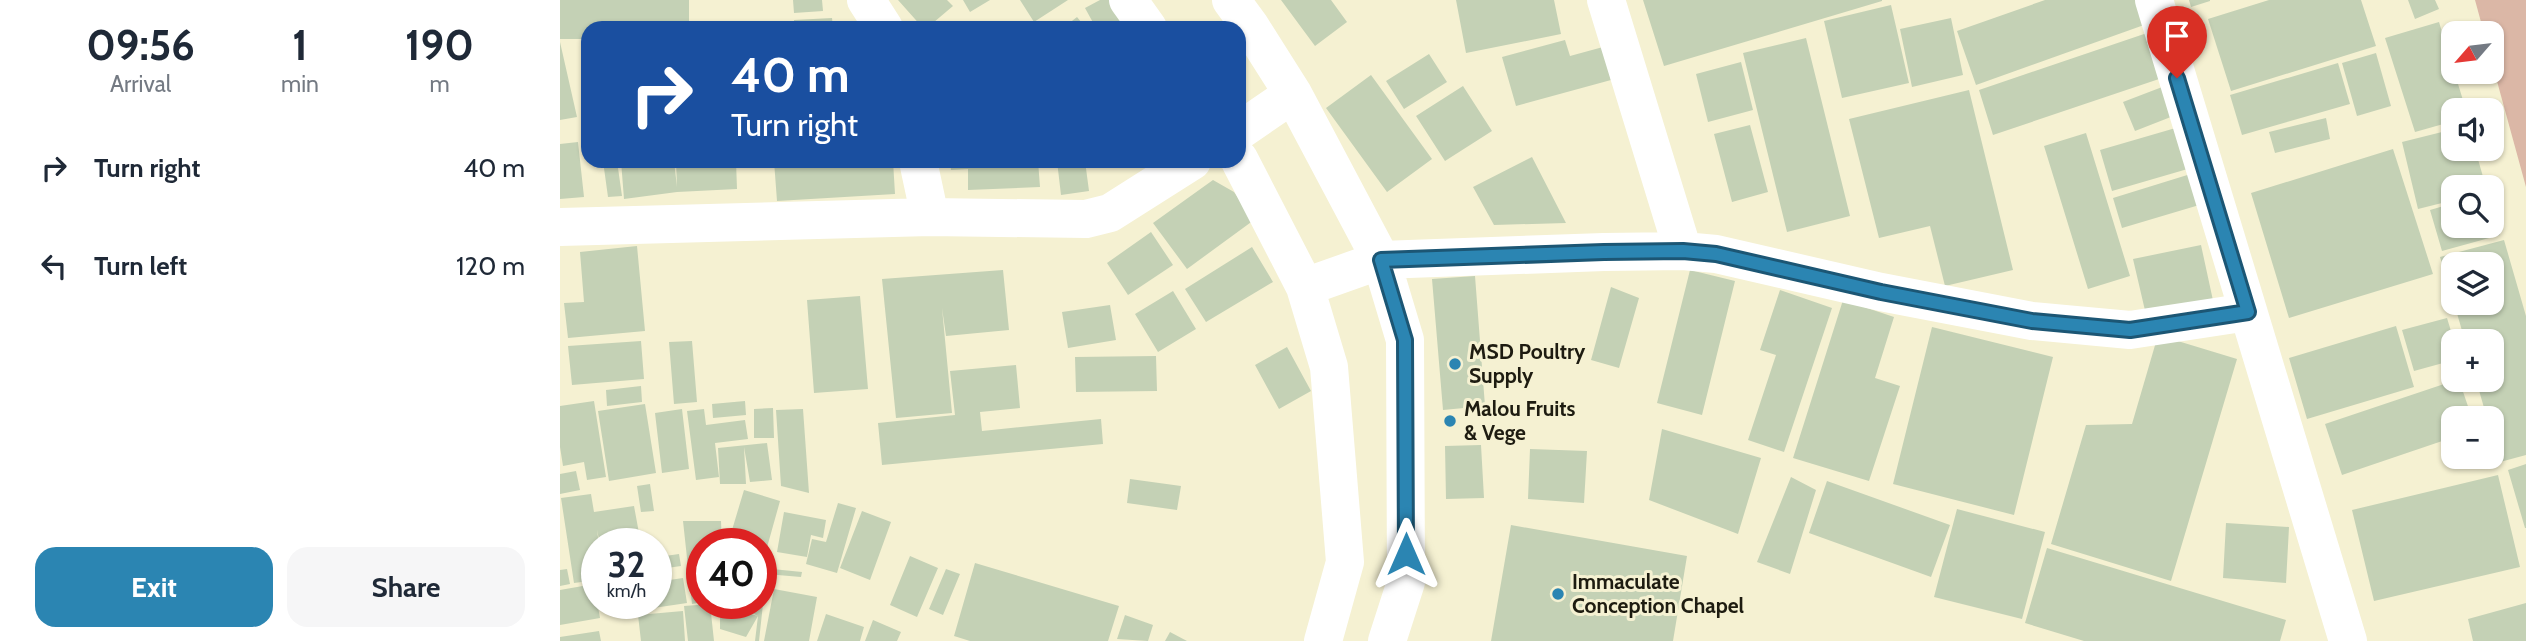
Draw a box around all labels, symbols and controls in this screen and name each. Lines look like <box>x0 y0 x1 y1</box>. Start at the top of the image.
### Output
pin <box>2147 6 2207 78</box>
icon: arrive <box>2158 17 2196 55</box>
text: 09:56 <box>86 19 195 71</box>
text: 1 <box>292 19 308 71</box>
text: 190 <box>405 19 474 71</box>
north arrow <box>2441 21 2504 84</box>
map controls <box>2441 21 2504 469</box>
text: 40 m <box>731 45 850 104</box>
icon: right <box>616 49 707 140</box>
text: Arrival <box>110 70 171 98</box>
text: min <box>281 70 319 98</box>
text: m <box>429 70 450 98</box>
button: sound <box>2441 98 2504 161</box>
text: Turn right <box>731 105 858 144</box>
icon: right <box>35 149 73 187</box>
text: Turn right <box>94 152 200 184</box>
text: 40 m <box>463 152 525 184</box>
button: search <box>2441 175 2504 238</box>
icon: left <box>35 247 73 285</box>
text: Turn left <box>94 250 187 282</box>
text: 120 m <box>456 250 525 282</box>
button: layers <box>2441 252 2504 315</box>
button: + <box>2441 329 2504 392</box>
place label: MSD Poultry Supply <box>1469 339 1586 388</box>
marker: MSD Poultry Supply <box>1447 356 1463 372</box>
place label: Malou Fruits & Vege <box>1464 396 1576 445</box>
button: − <box>2441 406 2504 469</box>
marker: Malou Fruits & Vege <box>1442 413 1458 429</box>
position arrow <box>1369 517 1443 591</box>
speed limit sign: 40 <box>686 528 777 619</box>
text: 32 <box>608 543 645 586</box>
button: Exit <box>35 547 273 627</box>
button: Share <box>287 547 525 627</box>
place label: Immaculate Conception Chapel <box>1572 569 1745 618</box>
text: km/h <box>607 580 646 602</box>
marker: Immaculate Conception Chapel <box>1550 586 1566 602</box>

